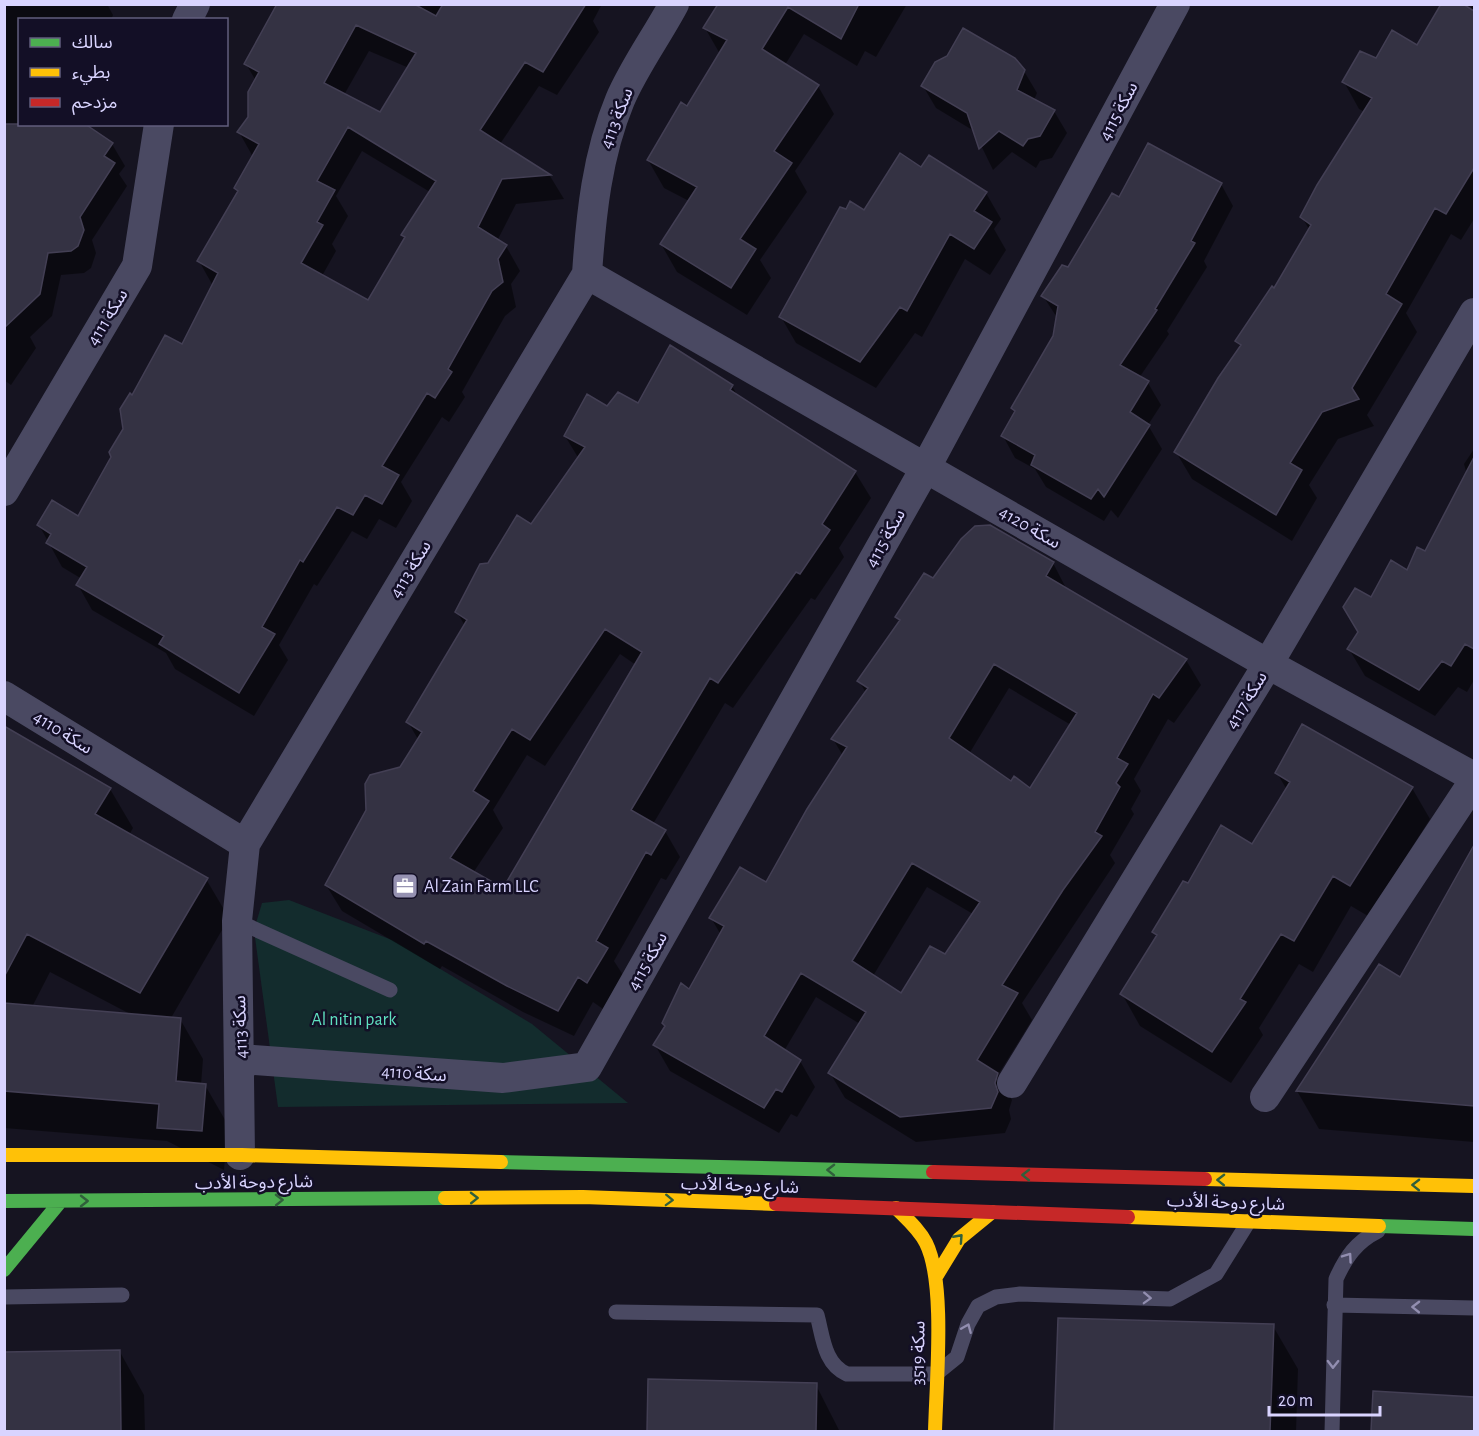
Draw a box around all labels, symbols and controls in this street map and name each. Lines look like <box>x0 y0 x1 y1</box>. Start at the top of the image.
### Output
legend <box>18 18 228 126</box>
text: سالك <box>72 34 113 52</box>
text: بطيء <box>72 64 110 85</box>
street label: سكة 4115 <box>1096 79 1142 144</box>
street label: سكة 4113 <box>597 86 637 151</box>
text: مزدحم <box>72 94 117 115</box>
street label: سكة 4111 <box>84 286 132 349</box>
street label: سكة 4120 <box>996 503 1063 553</box>
street label: سكة 4115 <box>863 506 909 571</box>
street label: سكة 4113 <box>387 538 435 601</box>
street label: سكة 4117 <box>1223 669 1271 732</box>
street label: سكة 4110 <box>30 708 95 758</box>
office icon: Al Zain Farm LLC <box>390 871 420 901</box>
place label: Al Zain Farm LLC <box>424 878 539 896</box>
street label: سكة 4115 <box>625 929 671 994</box>
street label: سكة 4113 <box>231 995 251 1059</box>
park label: Al nitin park <box>311 1011 397 1029</box>
street label: سكة 4110 <box>381 1063 447 1085</box>
one-way arrow <box>827 1164 836 1176</box>
one-way arrow <box>1022 1169 1031 1181</box>
street label: شارع دوحة الأدب <box>195 1171 313 1197</box>
street label: شارع دوحة الأدب <box>680 1173 799 1201</box>
one-way arrow <box>1217 1173 1226 1186</box>
one-way arrow <box>1412 1178 1421 1191</box>
street label: شارع دوحة الأدب <box>1166 1190 1285 1218</box>
one-way arrow <box>469 1192 478 1204</box>
one-way arrow <box>274 1194 283 1206</box>
one-way arrow <box>664 1194 673 1206</box>
one-way arrow <box>79 1195 88 1208</box>
one-way arrow <box>951 1234 962 1245</box>
one-way arrow <box>1341 1253 1352 1264</box>
one-way arrow <box>1142 1292 1151 1305</box>
one-way arrow <box>1412 1301 1421 1313</box>
street label: سكة 3519 <box>909 1321 929 1385</box>
one-way arrow <box>960 1323 972 1334</box>
one-way arrow <box>1327 1359 1339 1368</box>
scale bar <box>1269 1379 1380 1417</box>
text: 20 m <box>1278 1392 1313 1410</box>

